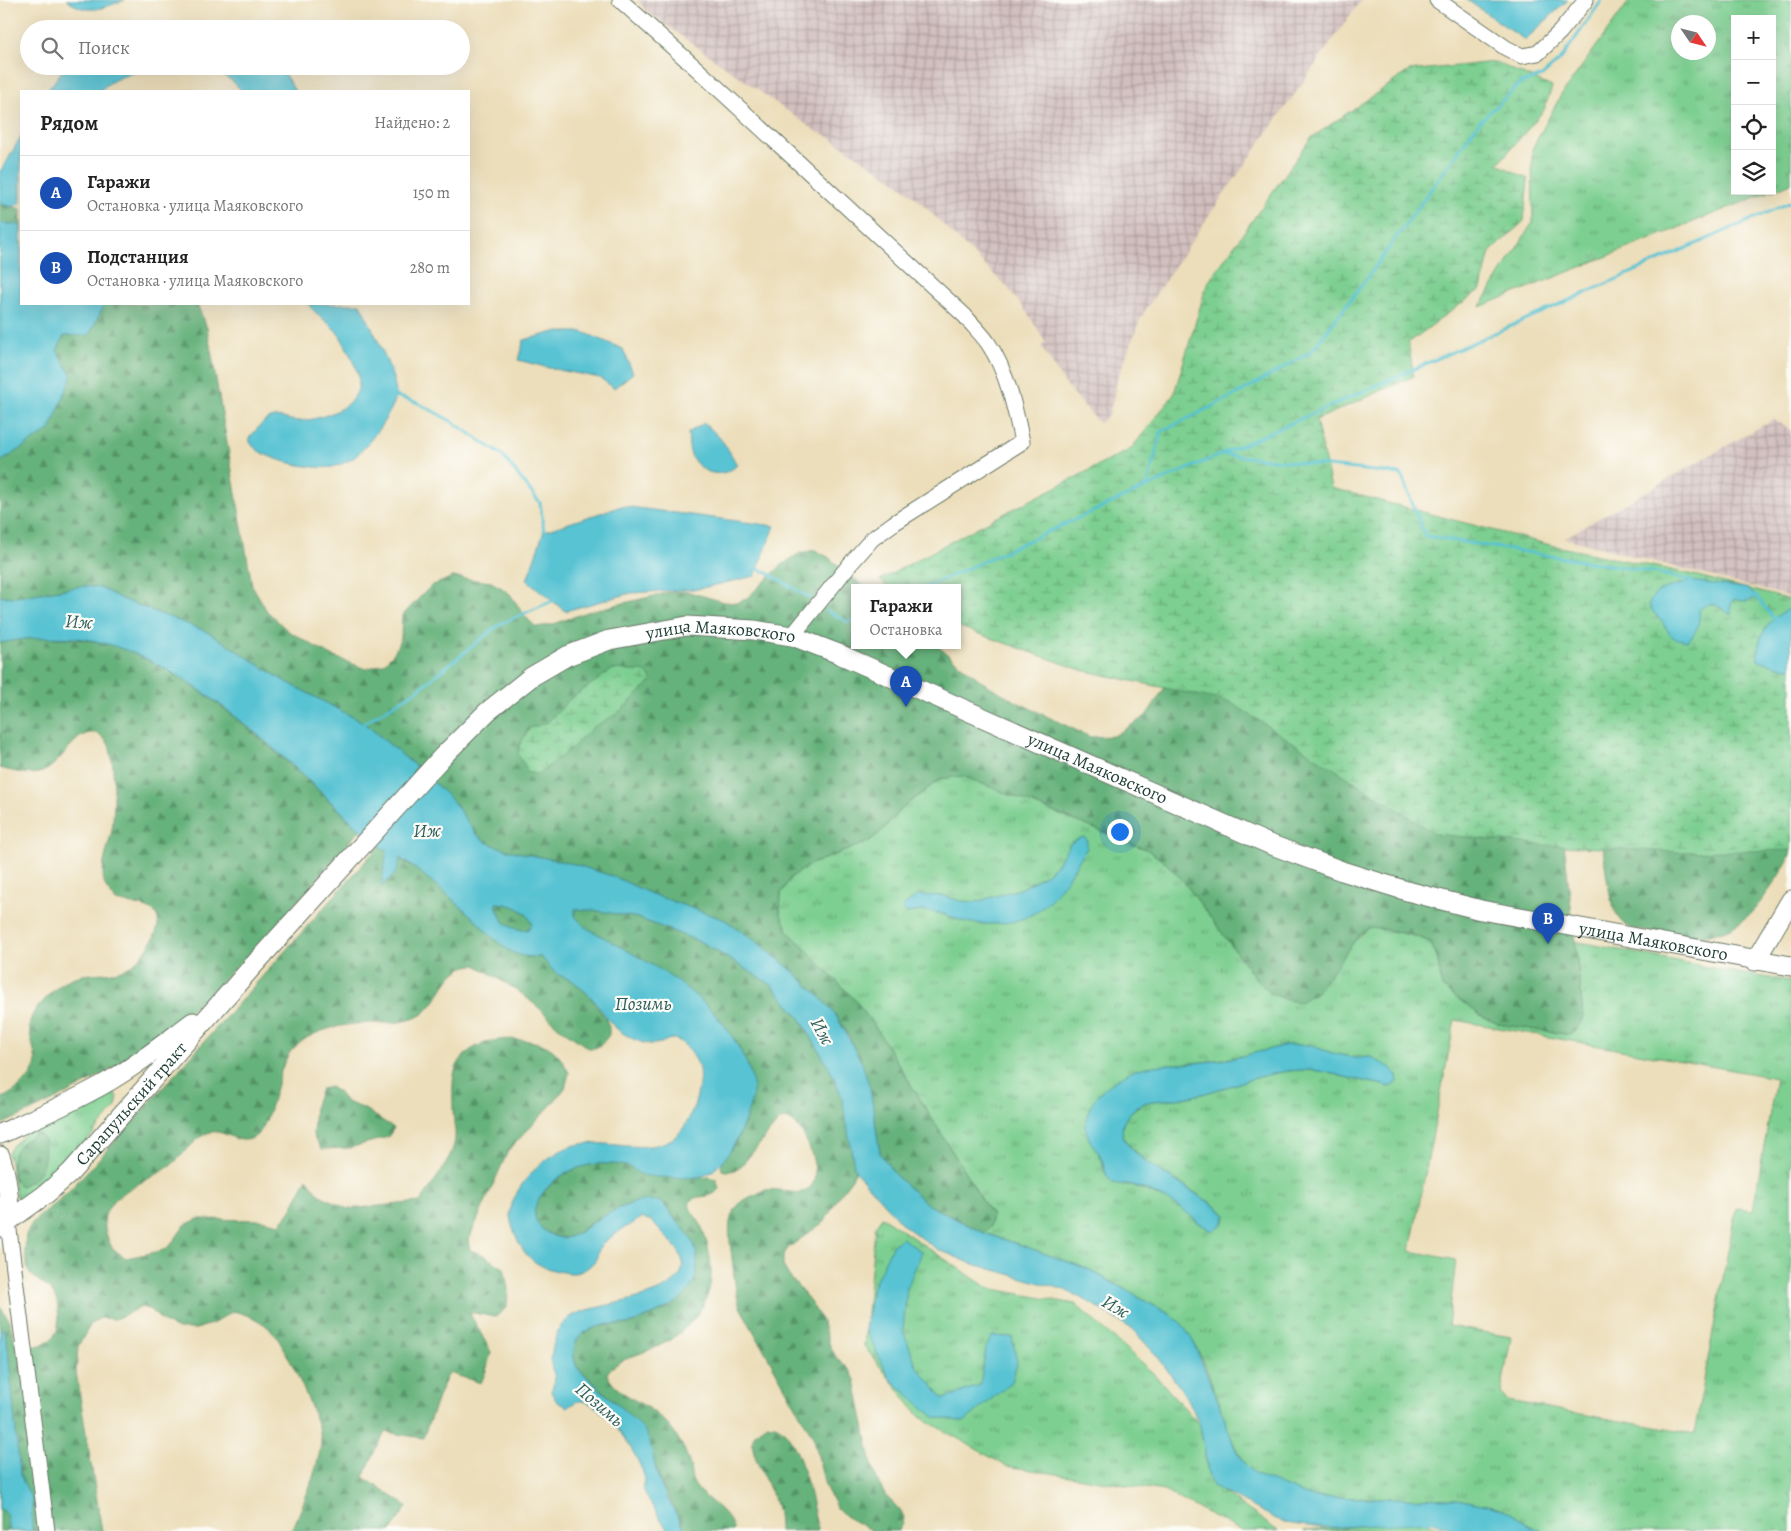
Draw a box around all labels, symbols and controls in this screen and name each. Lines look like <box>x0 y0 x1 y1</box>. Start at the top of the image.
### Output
north arrow <box>1671 15 1716 60</box>
map controls <box>1731 15 1776 195</box>
button: + <box>1731 15 1776 60</box>
search box <box>20 20 470 75</box>
icon: search <box>38 34 66 62</box>
text: Поиск <box>78 35 130 61</box>
button: − <box>1731 60 1776 105</box>
button: locate <box>1731 105 1776 150</box>
text: Рядом <box>40 109 98 137</box>
text: Найдено: 2 <box>374 112 450 134</box>
button: layers <box>1731 150 1776 195</box>
text: Гаражи <box>87 169 151 195</box>
text: A <box>51 182 61 204</box>
text: 150 m <box>413 182 450 204</box>
text: Остановка · улица Маяковского <box>87 195 303 217</box>
text: Подстанция <box>87 244 189 270</box>
text: B <box>51 257 61 279</box>
text: 280 m <box>410 257 450 279</box>
text: Остановка · улица Маяковского <box>87 270 303 292</box>
popup <box>851 584 961 649</box>
text: Гаражи <box>870 593 933 619</box>
water label: Иж <box>64 608 94 636</box>
street label: улица Маяковского <box>643 614 797 648</box>
text: Остановка <box>870 619 942 641</box>
pin: A <box>890 666 922 707</box>
street label: улица Маяковского <box>1023 726 1171 810</box>
water label: Иж <box>413 818 441 844</box>
your location <box>1107 819 1133 845</box>
pin: B <box>1532 903 1564 944</box>
street label: улица Маяковского <box>1576 916 1730 966</box>
water label: Позимь <box>615 991 671 1017</box>
water label: Иж <box>804 1013 840 1050</box>
street label: Сарапульский тракт <box>70 1037 192 1171</box>
water label: Иж <box>1097 1289 1134 1325</box>
water label: Позимь <box>569 1376 629 1433</box>

